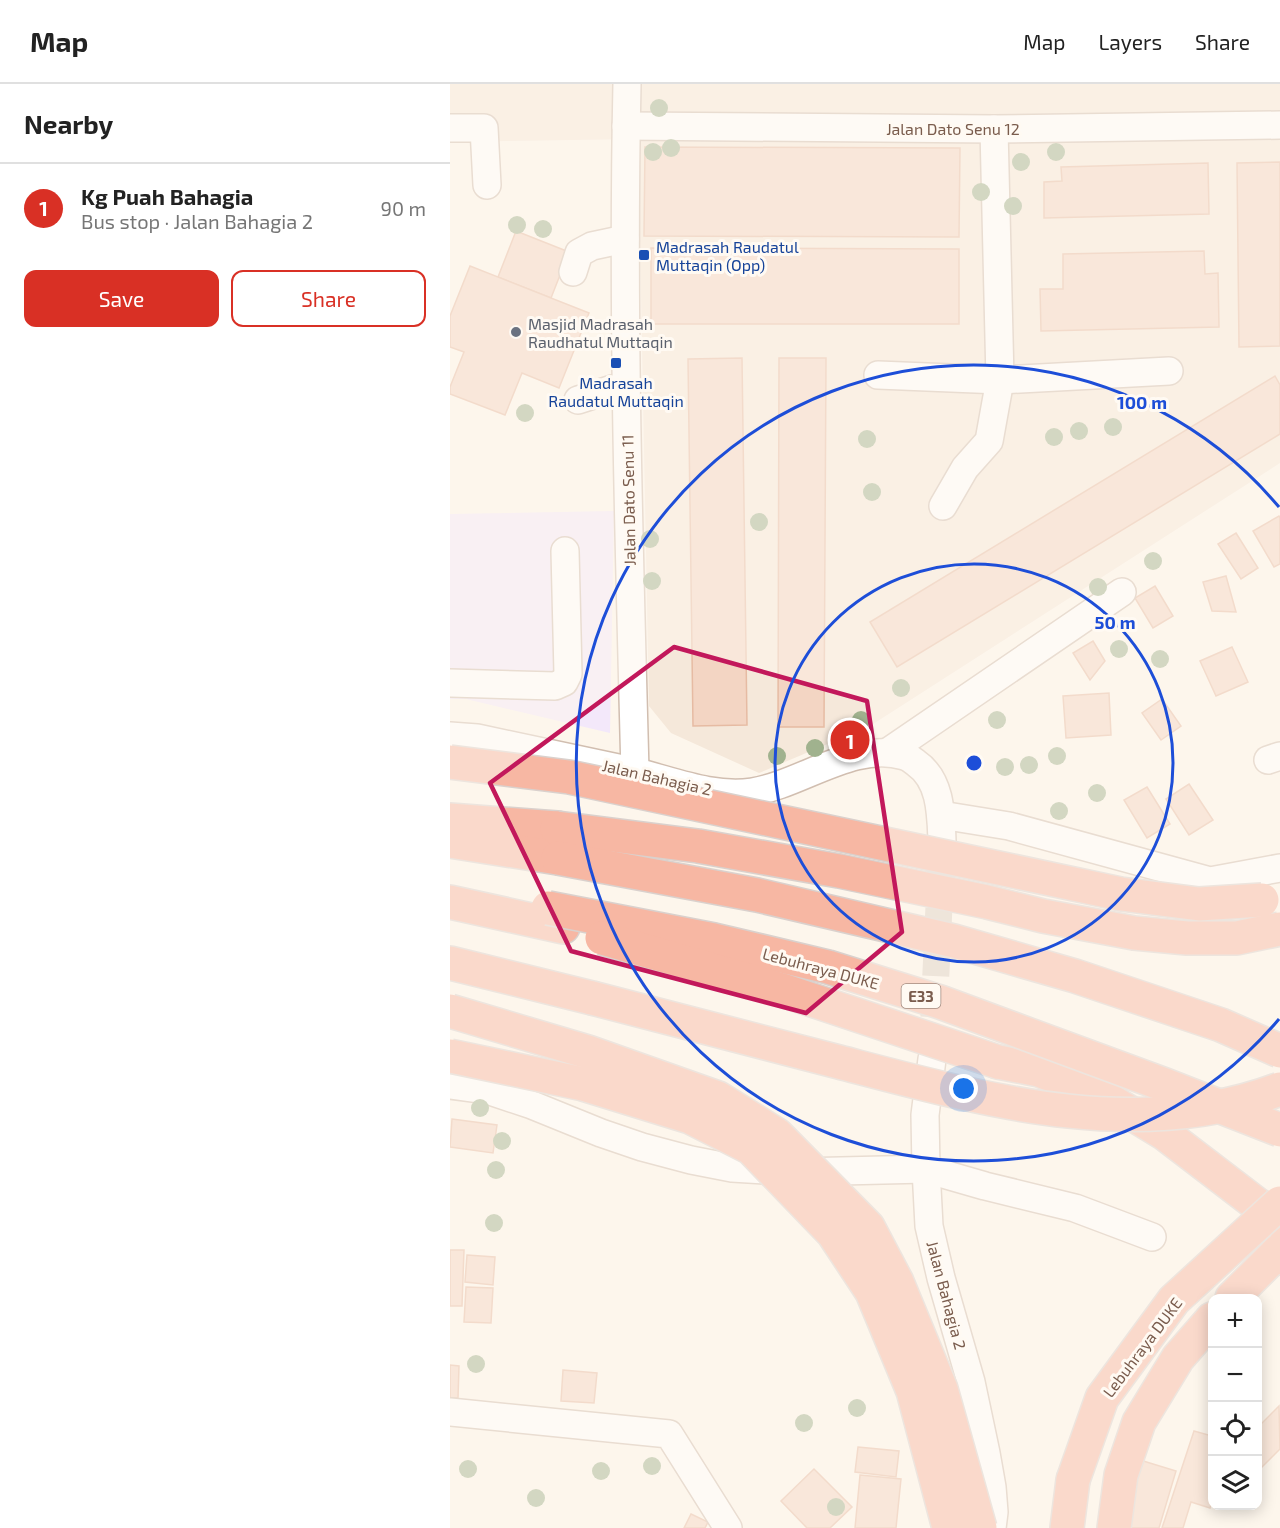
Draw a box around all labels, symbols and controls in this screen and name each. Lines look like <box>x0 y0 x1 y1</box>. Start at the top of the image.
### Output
text: Map <box>30 24 88 58</box>
text: Map <box>1023 29 1065 54</box>
text: Layers <box>1098 29 1162 54</box>
text: Share <box>1195 29 1250 54</box>
text: Nearby <box>24 108 113 139</box>
street label: Jalan Dato Senu 12 <box>886 119 1020 138</box>
text: Kg Puah Bahagia <box>81 183 253 209</box>
text: 1 <box>39 196 48 220</box>
text: 90 m <box>381 196 426 220</box>
text: Bus stop · Jalan Bahagia 2 <box>81 209 313 233</box>
place label: Madrasah Raudatul Muttaqin (Opp) <box>656 237 799 274</box>
marker: Madrasah Raudatul Muttaqin (Opp) <box>637 248 651 262</box>
button: Save <box>24 270 219 327</box>
button: Share <box>231 270 426 327</box>
place label: Masjid Madrasah Raudhatul Muttaqin <box>528 314 673 351</box>
marker: Masjid Madrasah Raudhatul Muttaqin <box>509 325 523 339</box>
marker: Madrasah Raudatul Muttaqin <box>609 356 623 370</box>
place label: Madrasah Raudatul Muttaqin <box>548 373 684 410</box>
text: 100 m <box>1117 391 1167 413</box>
street label: Jalan Dato Senu 11 <box>617 434 639 566</box>
text: 50 m <box>1094 611 1136 633</box>
pin: 1 <box>830 718 870 762</box>
centre of rings <box>964 753 984 773</box>
street label: Jalan Bahagia 2 <box>600 755 714 799</box>
street label: Lebuhraya DUKE <box>761 943 881 993</box>
road number: E33 <box>902 984 940 1008</box>
your location <box>949 1074 978 1103</box>
street label: Jalan Bahagia 2 <box>923 1239 971 1351</box>
street label: Lebuhraya DUKE <box>1098 1293 1186 1401</box>
map controls <box>1208 1294 1262 1510</box>
button: + <box>1208 1294 1262 1348</box>
button: − <box>1208 1348 1262 1402</box>
button: locate <box>1208 1402 1262 1456</box>
button: layers <box>1208 1456 1262 1510</box>

